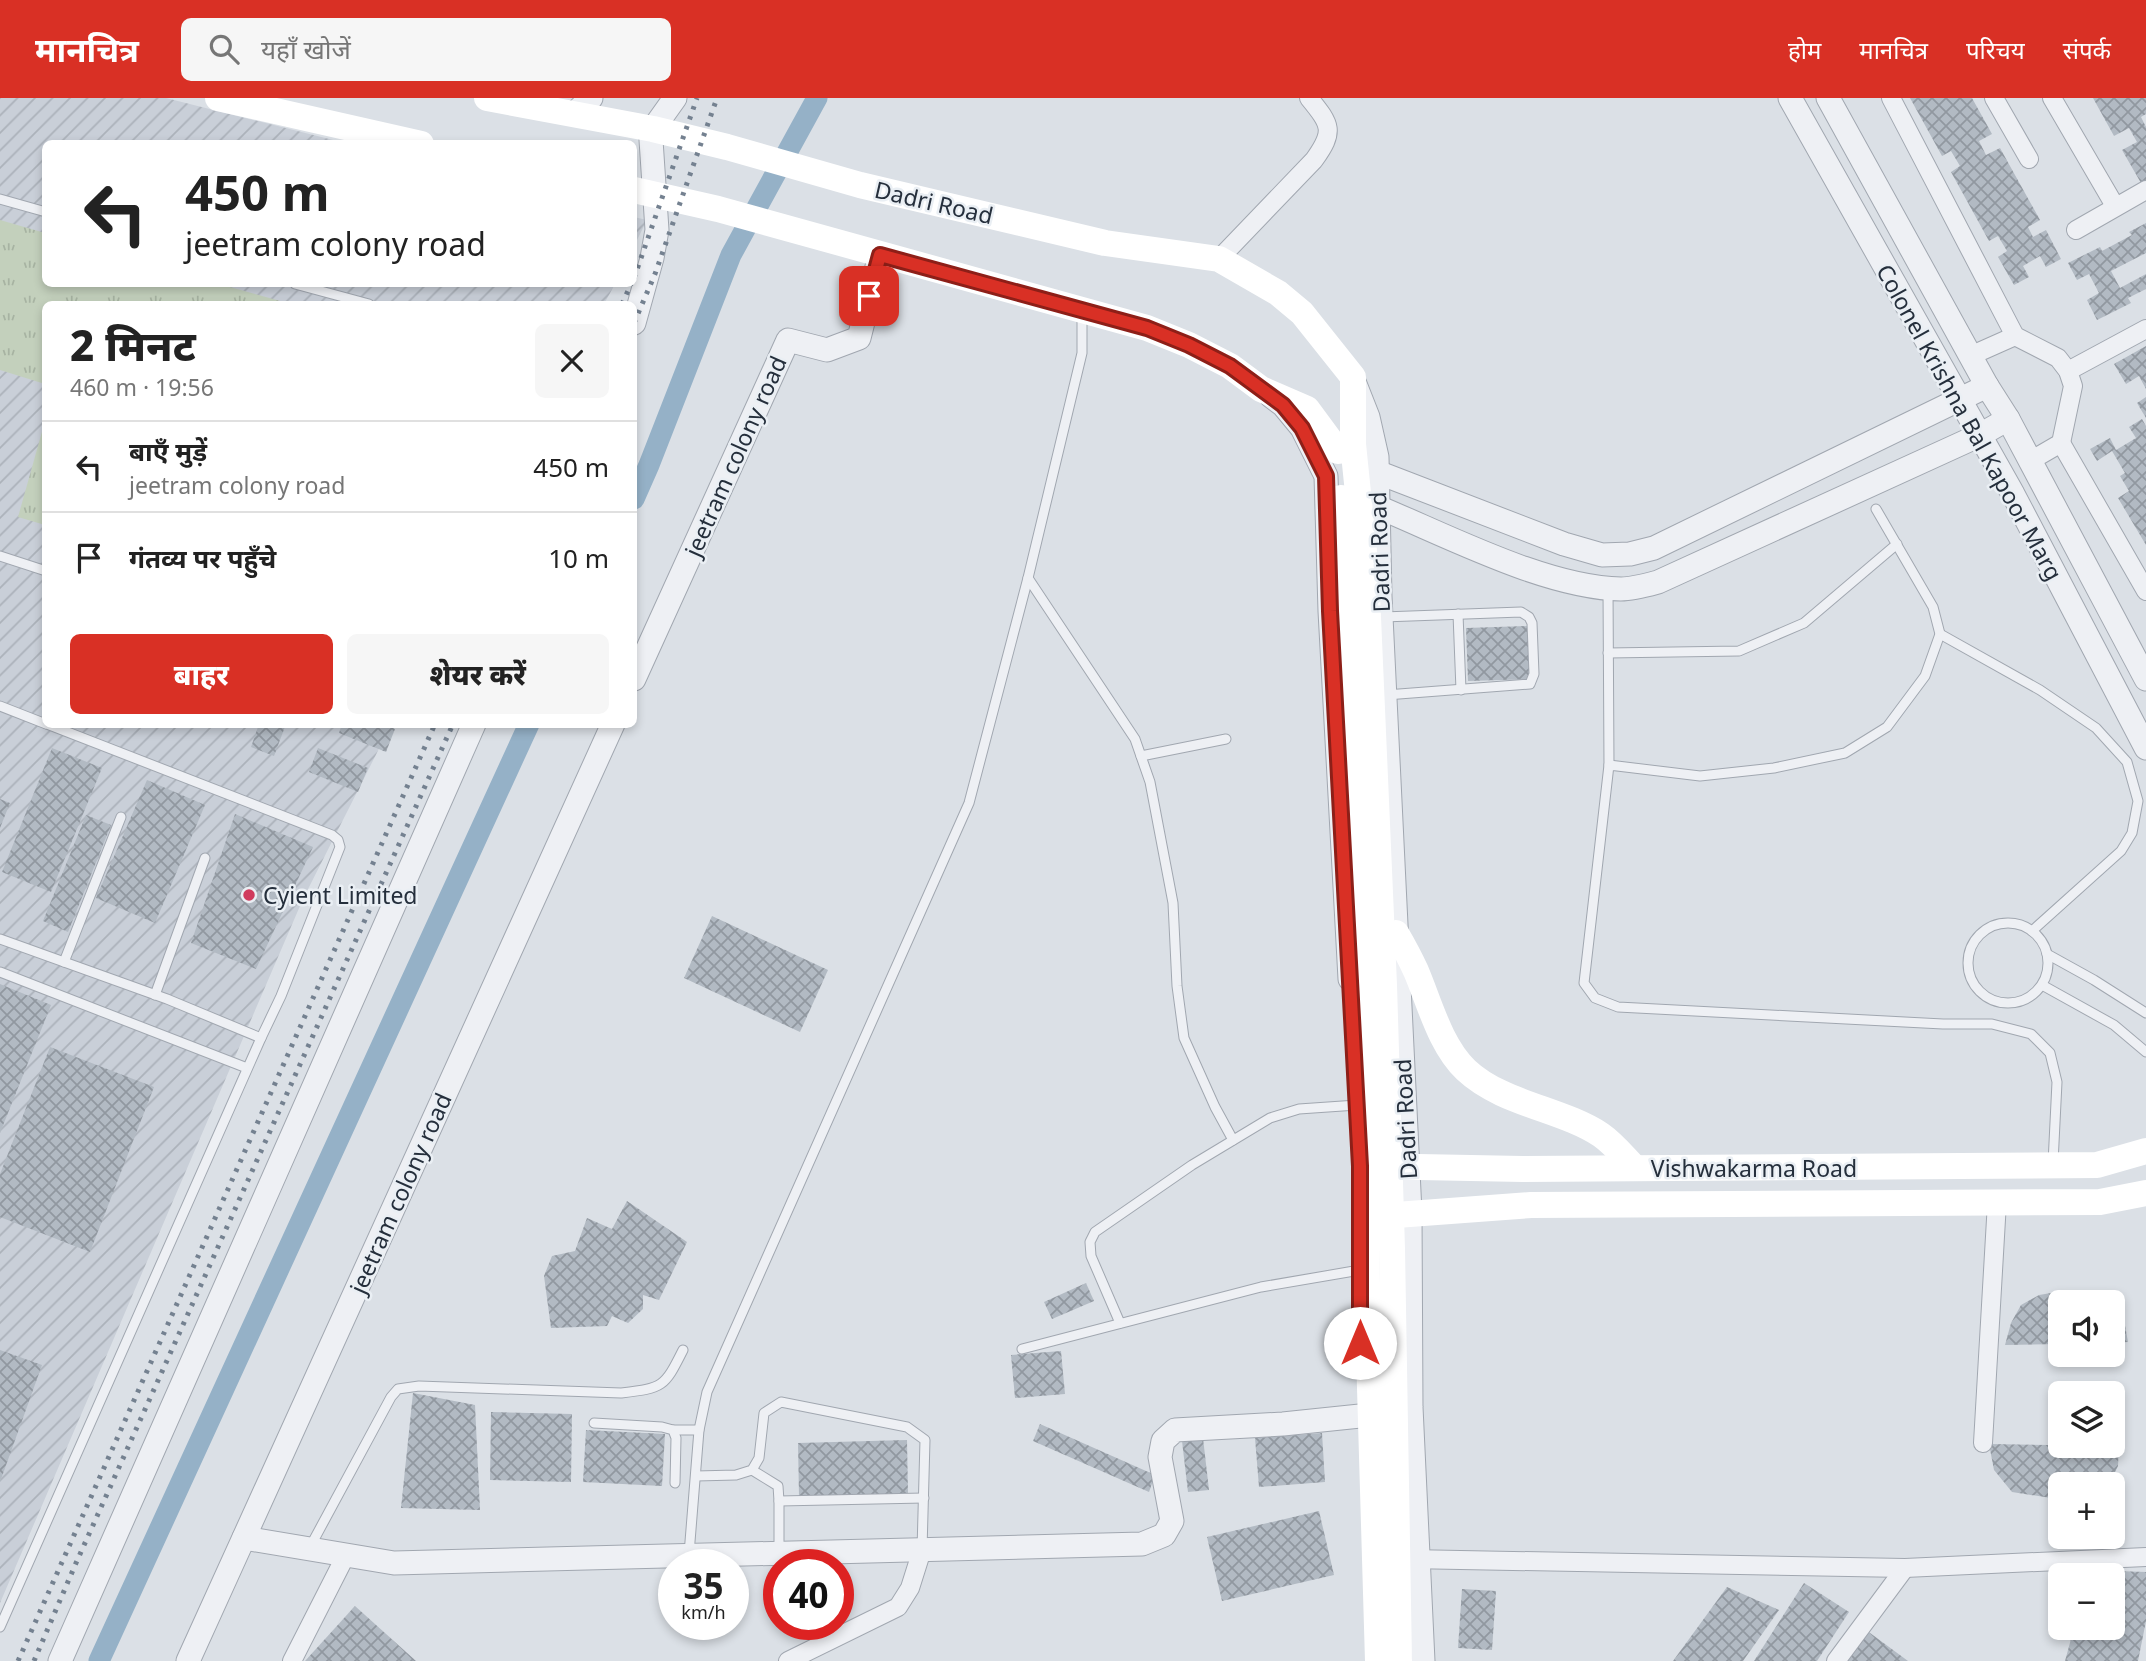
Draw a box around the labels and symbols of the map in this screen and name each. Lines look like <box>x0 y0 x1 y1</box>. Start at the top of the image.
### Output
street label: Dadri Road <box>872 173 996 231</box>
street label: Colonel Krishna Bal Kapoor Marg <box>1869 258 2071 586</box>
pin <box>839 266 899 326</box>
street label: jeetram colony road <box>676 351 794 563</box>
street label: Dadri Road <box>1361 491 1397 613</box>
place label: Cyient Limited <box>263 879 418 911</box>
marker: Cyient Limited <box>241 887 257 903</box>
street label: Dadri Road <box>1386 1058 1424 1180</box>
street label: jeetram colony road <box>341 1088 459 1300</box>
street label: Vishwakarma Road <box>1651 1152 1857 1184</box>
position arrow <box>1323 1306 1397 1380</box>
speed limit sign: 40 <box>763 1549 854 1640</box>

